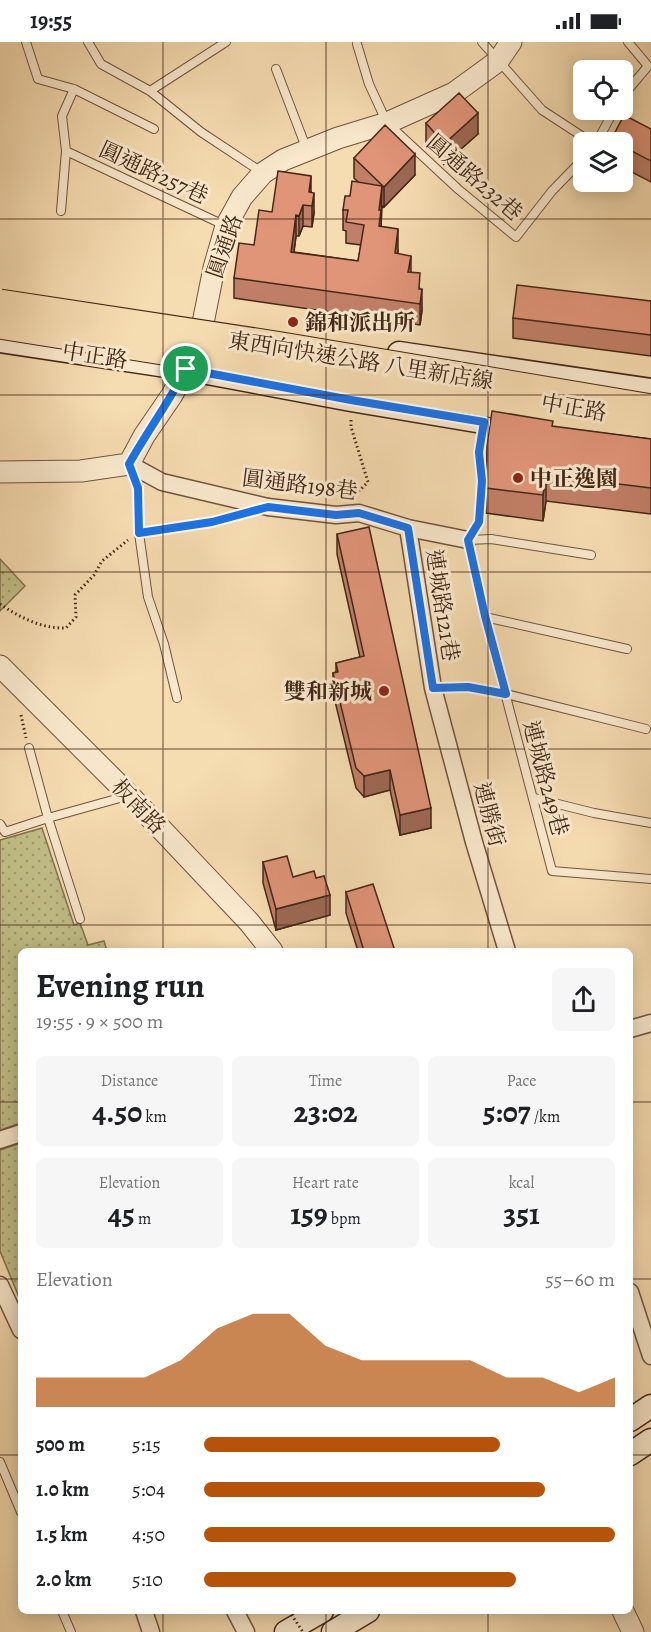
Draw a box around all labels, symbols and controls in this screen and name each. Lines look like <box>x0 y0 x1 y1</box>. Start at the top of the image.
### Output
text: 19:55 <box>30 6 72 36</box>
map controls <box>573 60 633 192</box>
button: locate <box>573 60 633 120</box>
street label: 圓通路232巷 <box>420 128 529 228</box>
button: layers <box>573 132 633 192</box>
street label: 圓通路257巷 <box>94 135 213 211</box>
street label: 圓通路 <box>200 210 250 282</box>
place label: 錦和派出所 <box>305 308 415 338</box>
marker: 錦和派出所 <box>286 315 300 329</box>
street label: 東西向快速公路 八里新店線 <box>226 325 496 397</box>
street label: 中正路 <box>60 336 130 376</box>
pin <box>160 343 211 394</box>
icon: arrive <box>169 352 202 385</box>
street label: 中正路 <box>539 387 609 428</box>
street label: 圓通路198巷 <box>240 463 359 507</box>
place label: 中正逸園 <box>530 464 618 494</box>
marker: 中正逸園 <box>511 471 525 485</box>
street label: 連城路121巷 <box>418 547 466 664</box>
place label: 雙和新城 <box>284 677 372 707</box>
marker: 雙和新城 <box>377 684 391 698</box>
street label: 連城路249巷 <box>515 717 575 839</box>
street label: 板南路 <box>105 773 172 841</box>
street label: 連勝街 <box>466 778 512 850</box>
text: Evening run <box>36 963 205 1008</box>
button: share <box>552 968 615 1031</box>
text: 19:55 · 9 × 500 m <box>36 1008 163 1035</box>
text: Distance <box>101 1070 158 1092</box>
text: Time <box>309 1070 342 1092</box>
text: Pace <box>507 1070 536 1092</box>
text: 4.50 <box>92 1092 142 1132</box>
text: 23:02 <box>293 1092 358 1132</box>
text: 5:07 <box>483 1092 531 1132</box>
text: km <box>142 1106 167 1128</box>
text: /km <box>531 1106 560 1128</box>
text: Elevation <box>99 1172 160 1194</box>
text: Heart rate <box>292 1172 359 1194</box>
text: kcal <box>509 1172 534 1194</box>
text: 45 <box>108 1194 135 1234</box>
text: 159 <box>290 1194 328 1234</box>
text: 351 <box>503 1194 540 1234</box>
text: m <box>135 1208 151 1230</box>
text: bpm <box>328 1208 361 1230</box>
text: Elevation <box>36 1266 113 1293</box>
text: 55–60 m <box>545 1266 615 1293</box>
text: 500 m <box>36 1431 85 1458</box>
text: 5:15 <box>132 1431 161 1458</box>
text: 1.0 km <box>36 1476 89 1503</box>
text: 5:04 <box>132 1476 165 1503</box>
text: 1.5 km <box>36 1521 88 1548</box>
text: 4:50 <box>132 1521 165 1548</box>
text: 2.0 km <box>36 1566 92 1593</box>
text: 5:10 <box>132 1566 163 1593</box>

